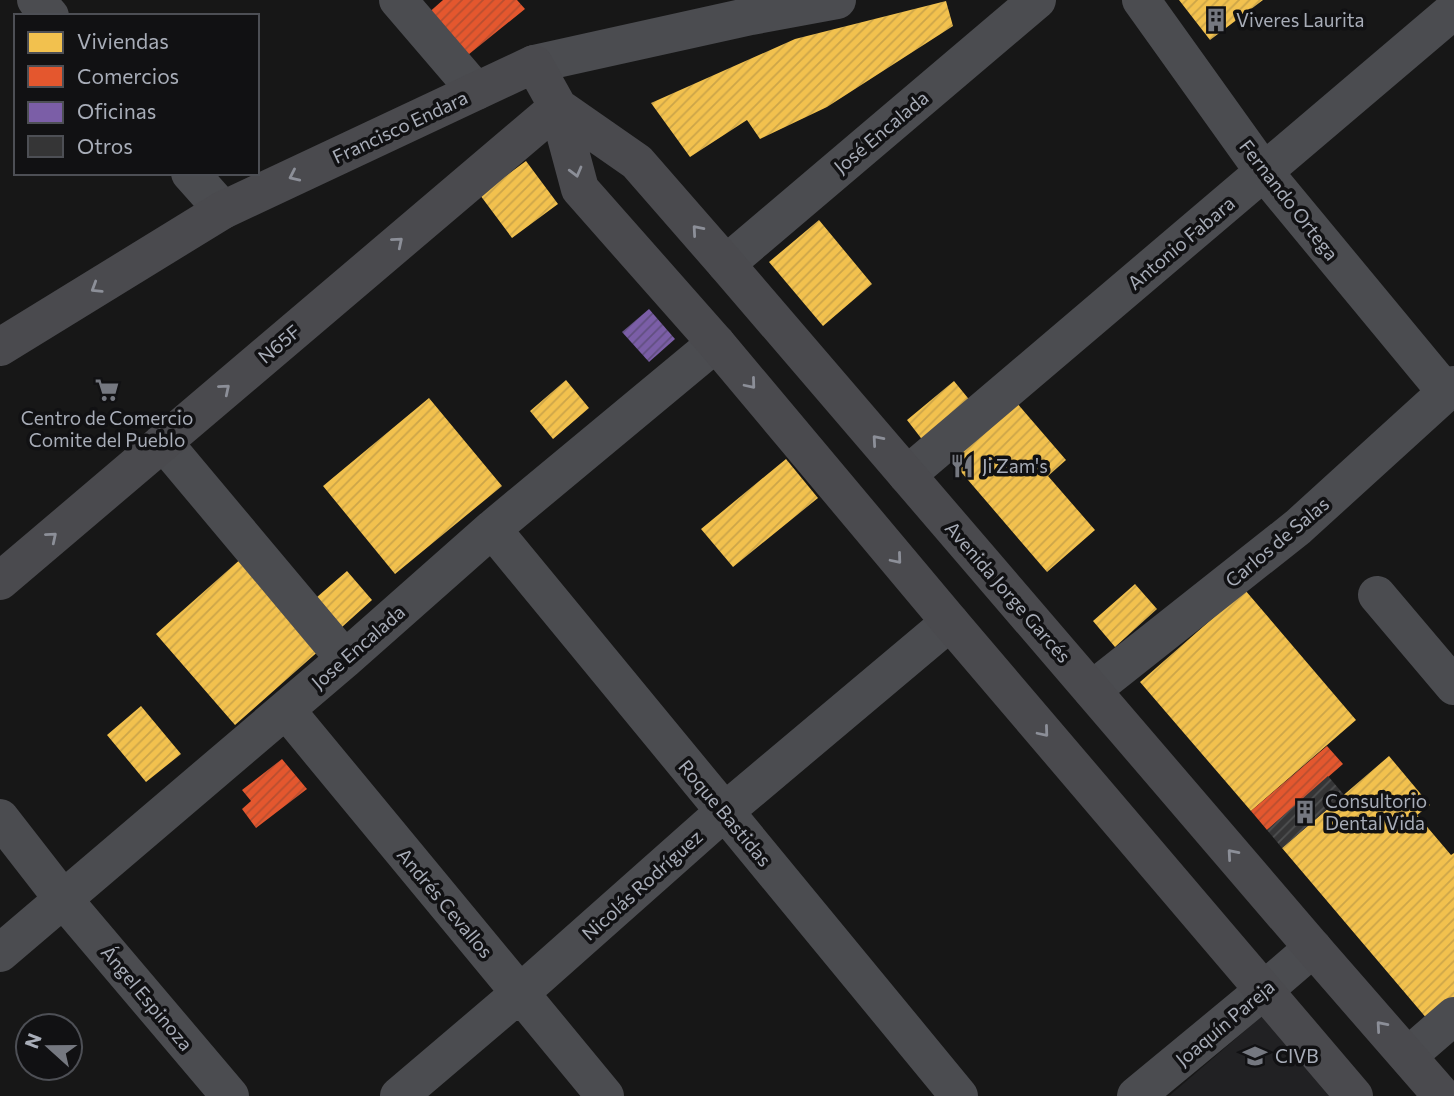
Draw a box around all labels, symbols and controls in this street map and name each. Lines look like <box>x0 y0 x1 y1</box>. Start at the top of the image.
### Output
building icon: Viveres Laurita <box>1202 6 1230 34</box>
place label: Viveres Laurita <box>1236 8 1365 31</box>
legend <box>14 14 259 175</box>
text: Viviendas <box>77 28 169 53</box>
text: Comercios <box>77 63 179 88</box>
street label: Francisco Endara <box>329 85 471 168</box>
street label: José Encalada <box>829 85 933 178</box>
text: Oficinas <box>77 98 156 123</box>
text: Otros <box>77 133 133 158</box>
street label: Fernando Ortega <box>1235 135 1344 265</box>
one-way arrow <box>567 166 582 178</box>
one-way arrow <box>289 168 301 182</box>
street label: Antonio Fabara <box>1122 191 1239 294</box>
one-way arrow <box>693 225 705 238</box>
one-way arrow <box>390 238 403 250</box>
one-way arrow <box>91 280 104 293</box>
street label: N65F <box>253 319 304 368</box>
supermarket icon: Centro de Comercio Comite del Pueblo <box>93 376 121 404</box>
one-way arrow <box>743 376 755 389</box>
one-way arrow <box>217 385 230 397</box>
place label: Centro de Comercio Comite del Pueblo <box>21 406 193 451</box>
one-way arrow <box>873 435 885 448</box>
restaurant icon: Ji Zam's <box>948 452 976 480</box>
place label: Ji Zam's <box>982 454 1048 477</box>
street label: Carlos de Salas <box>1220 492 1333 592</box>
street label: Avenida Jorge Garcés <box>941 516 1076 667</box>
one-way arrow <box>44 533 57 545</box>
one-way arrow <box>889 550 901 563</box>
street label: Jose Encalada <box>306 600 409 693</box>
one-way arrow <box>1036 724 1048 737</box>
street label: Roque Bastidas <box>674 755 777 871</box>
place label: Consultorio Dental Vida <box>1325 789 1427 834</box>
building icon: Consultorio Dental Vida <box>1291 798 1319 826</box>
street label: Nicolás Rodríguez <box>577 824 707 945</box>
street label: Andrés Cevallos <box>393 843 498 962</box>
one-way arrow <box>1228 849 1241 862</box>
street label: Ángel Espinoza <box>97 940 198 1055</box>
street label: Joaquín Pareja <box>1171 975 1279 1071</box>
north arrow <box>14 1012 84 1082</box>
one-way arrow <box>1377 1021 1389 1034</box>
text: N <box>19 1030 46 1052</box>
school or university icon: CIVB <box>1241 1042 1269 1070</box>
place label: CIVB <box>1275 1044 1319 1067</box>

